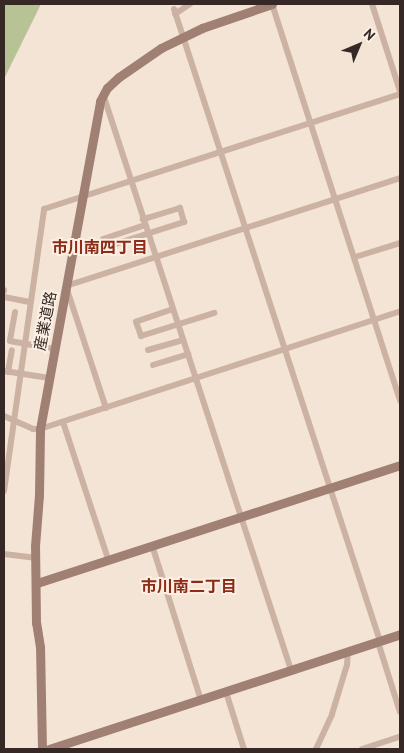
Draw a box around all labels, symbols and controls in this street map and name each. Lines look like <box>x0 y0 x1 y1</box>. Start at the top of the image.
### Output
north arrow <box>334 20 384 70</box>
text: N <box>360 25 379 44</box>
district label: 市川南四丁目 <box>52 237 148 257</box>
street label: 産業道路 <box>30 290 60 352</box>
district label: 市川南二丁目 <box>141 576 237 596</box>

